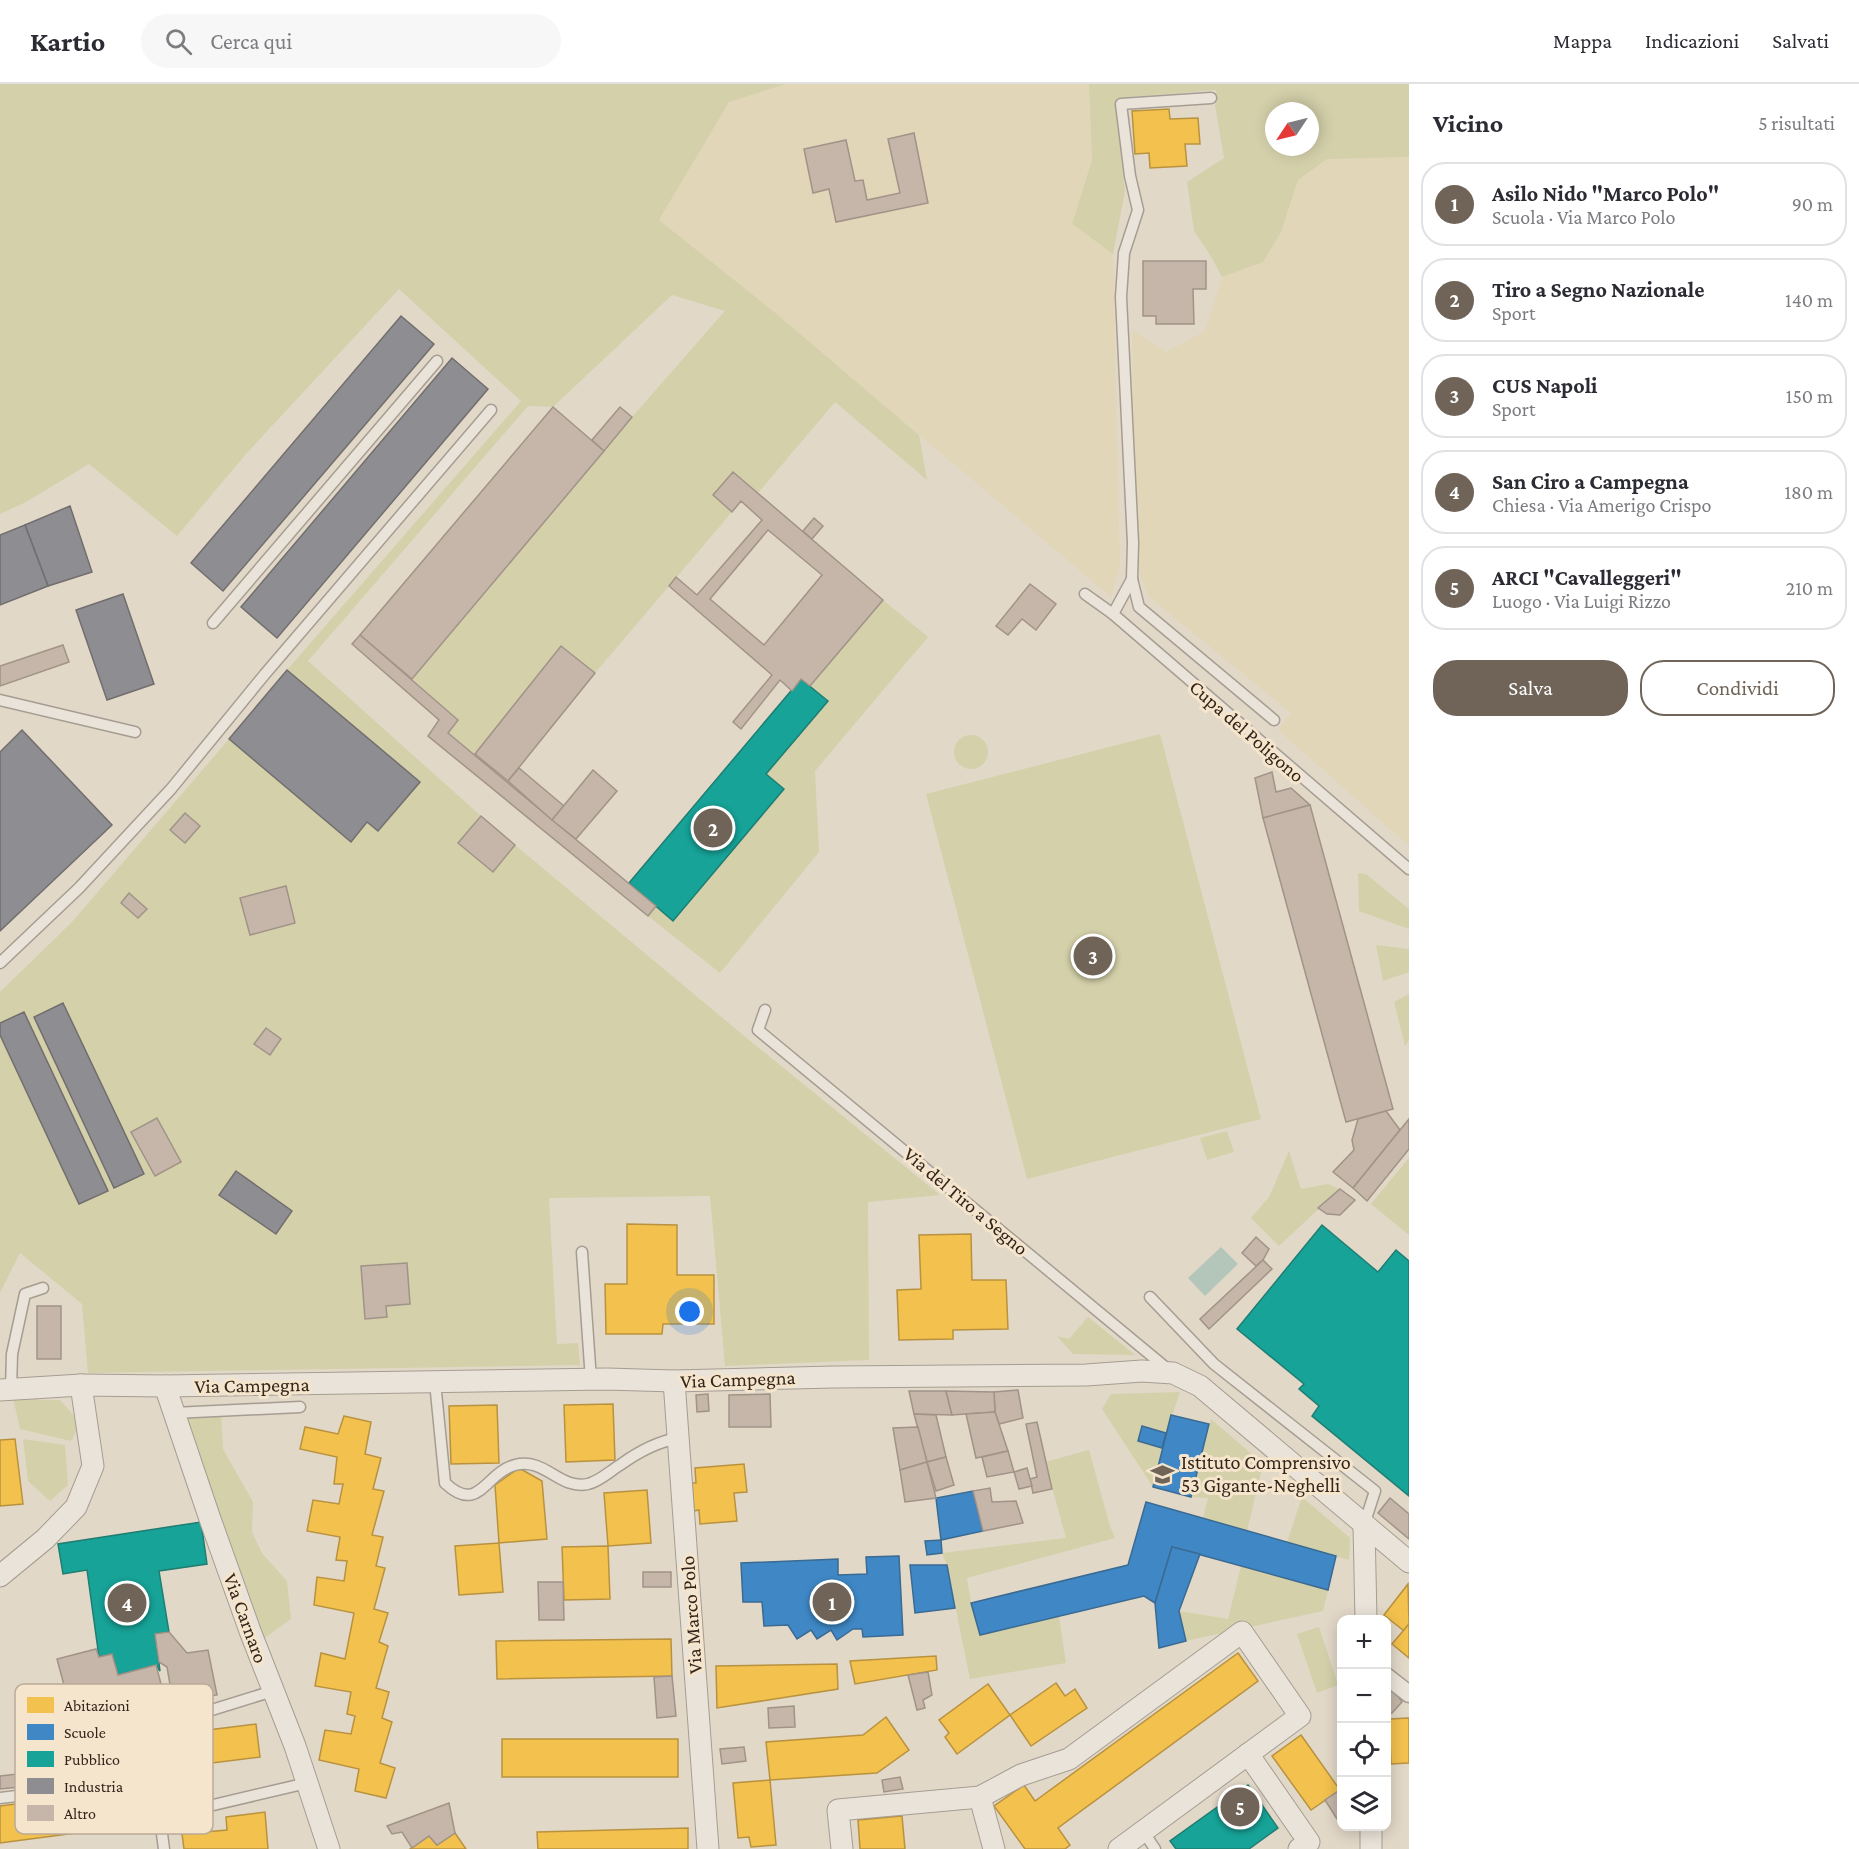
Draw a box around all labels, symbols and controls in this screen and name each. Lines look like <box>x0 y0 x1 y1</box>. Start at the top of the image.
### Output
search box <box>141 14 561 68</box>
icon: search <box>162 25 195 58</box>
text: Kartio <box>30 26 105 57</box>
text: Cerca qui <box>210 29 292 54</box>
text: Mappa <box>1553 29 1612 53</box>
text: Indicazioni <box>1645 29 1739 53</box>
text: Salvati <box>1772 29 1829 53</box>
north arrow <box>1265 102 1319 156</box>
text: Vicino <box>1433 109 1503 138</box>
text: 5 risultati <box>1758 112 1835 134</box>
text: Asilo Nido "Marco Polo" <box>1492 181 1719 206</box>
text: 1 <box>1451 193 1458 215</box>
text: 90 m <box>1792 193 1833 215</box>
text: Scuola · Via Marco Polo <box>1492 206 1676 228</box>
text: Tiro a Segno Nazionale <box>1492 277 1704 302</box>
text: 2 <box>1449 289 1460 311</box>
text: 140 m <box>1785 289 1833 311</box>
text: Sport <box>1492 302 1536 324</box>
text: CUS Napoli <box>1492 373 1597 398</box>
text: 3 <box>1450 385 1459 407</box>
text: 150 m <box>1786 385 1833 407</box>
text: Sport <box>1492 398 1536 420</box>
text: San Ciro a Campegna <box>1492 469 1689 494</box>
text: 4 <box>1449 481 1460 503</box>
text: 180 m <box>1784 481 1833 503</box>
text: Chiesa · Via Amerigo Crispo <box>1492 494 1712 516</box>
text: ARCI "Cavalleggeri" <box>1492 565 1682 590</box>
text: 5 <box>1450 577 1459 599</box>
text: 210 m <box>1786 577 1833 599</box>
text: Luogo · Via Luigi Rizzo <box>1492 590 1671 612</box>
button: Salva <box>1433 660 1628 716</box>
button: Condividi <box>1640 660 1835 716</box>
street label: Cupa del Poligono <box>1185 675 1309 787</box>
pin: 2 <box>694 806 732 850</box>
pin: 3 <box>1074 934 1112 978</box>
street label: Via del Tiro a Segno <box>899 1143 1033 1260</box>
your location <box>675 1297 704 1326</box>
street label: Via Campegna <box>680 1366 796 1393</box>
street label: Via Campegna <box>194 1373 310 1398</box>
place label: Istituto Comprensivo 53 Gigante-Neghelli <box>1181 1451 1351 1497</box>
school or university icon: Istituto Comprensivo 53 Gigante-Neghelli <box>1150 1461 1176 1487</box>
street label: Via Marco Polo <box>676 1555 706 1675</box>
street label: Via Carnaro <box>220 1570 272 1666</box>
pin: 4 <box>108 1580 146 1625</box>
pin: 1 <box>812 1580 852 1624</box>
map controls <box>1337 1615 1391 1831</box>
button: + <box>1337 1615 1391 1669</box>
button: − <box>1337 1669 1391 1723</box>
legend <box>15 1684 213 1834</box>
text: Abitazioni <box>64 1697 130 1714</box>
button: locate <box>1337 1723 1391 1777</box>
text: Scuole <box>64 1724 106 1741</box>
text: Pubblico <box>64 1751 120 1768</box>
button: layers <box>1337 1777 1391 1831</box>
text: Industria <box>64 1778 124 1795</box>
pin: 5 <box>1220 1784 1260 1830</box>
text: Altro <box>64 1805 96 1822</box>

